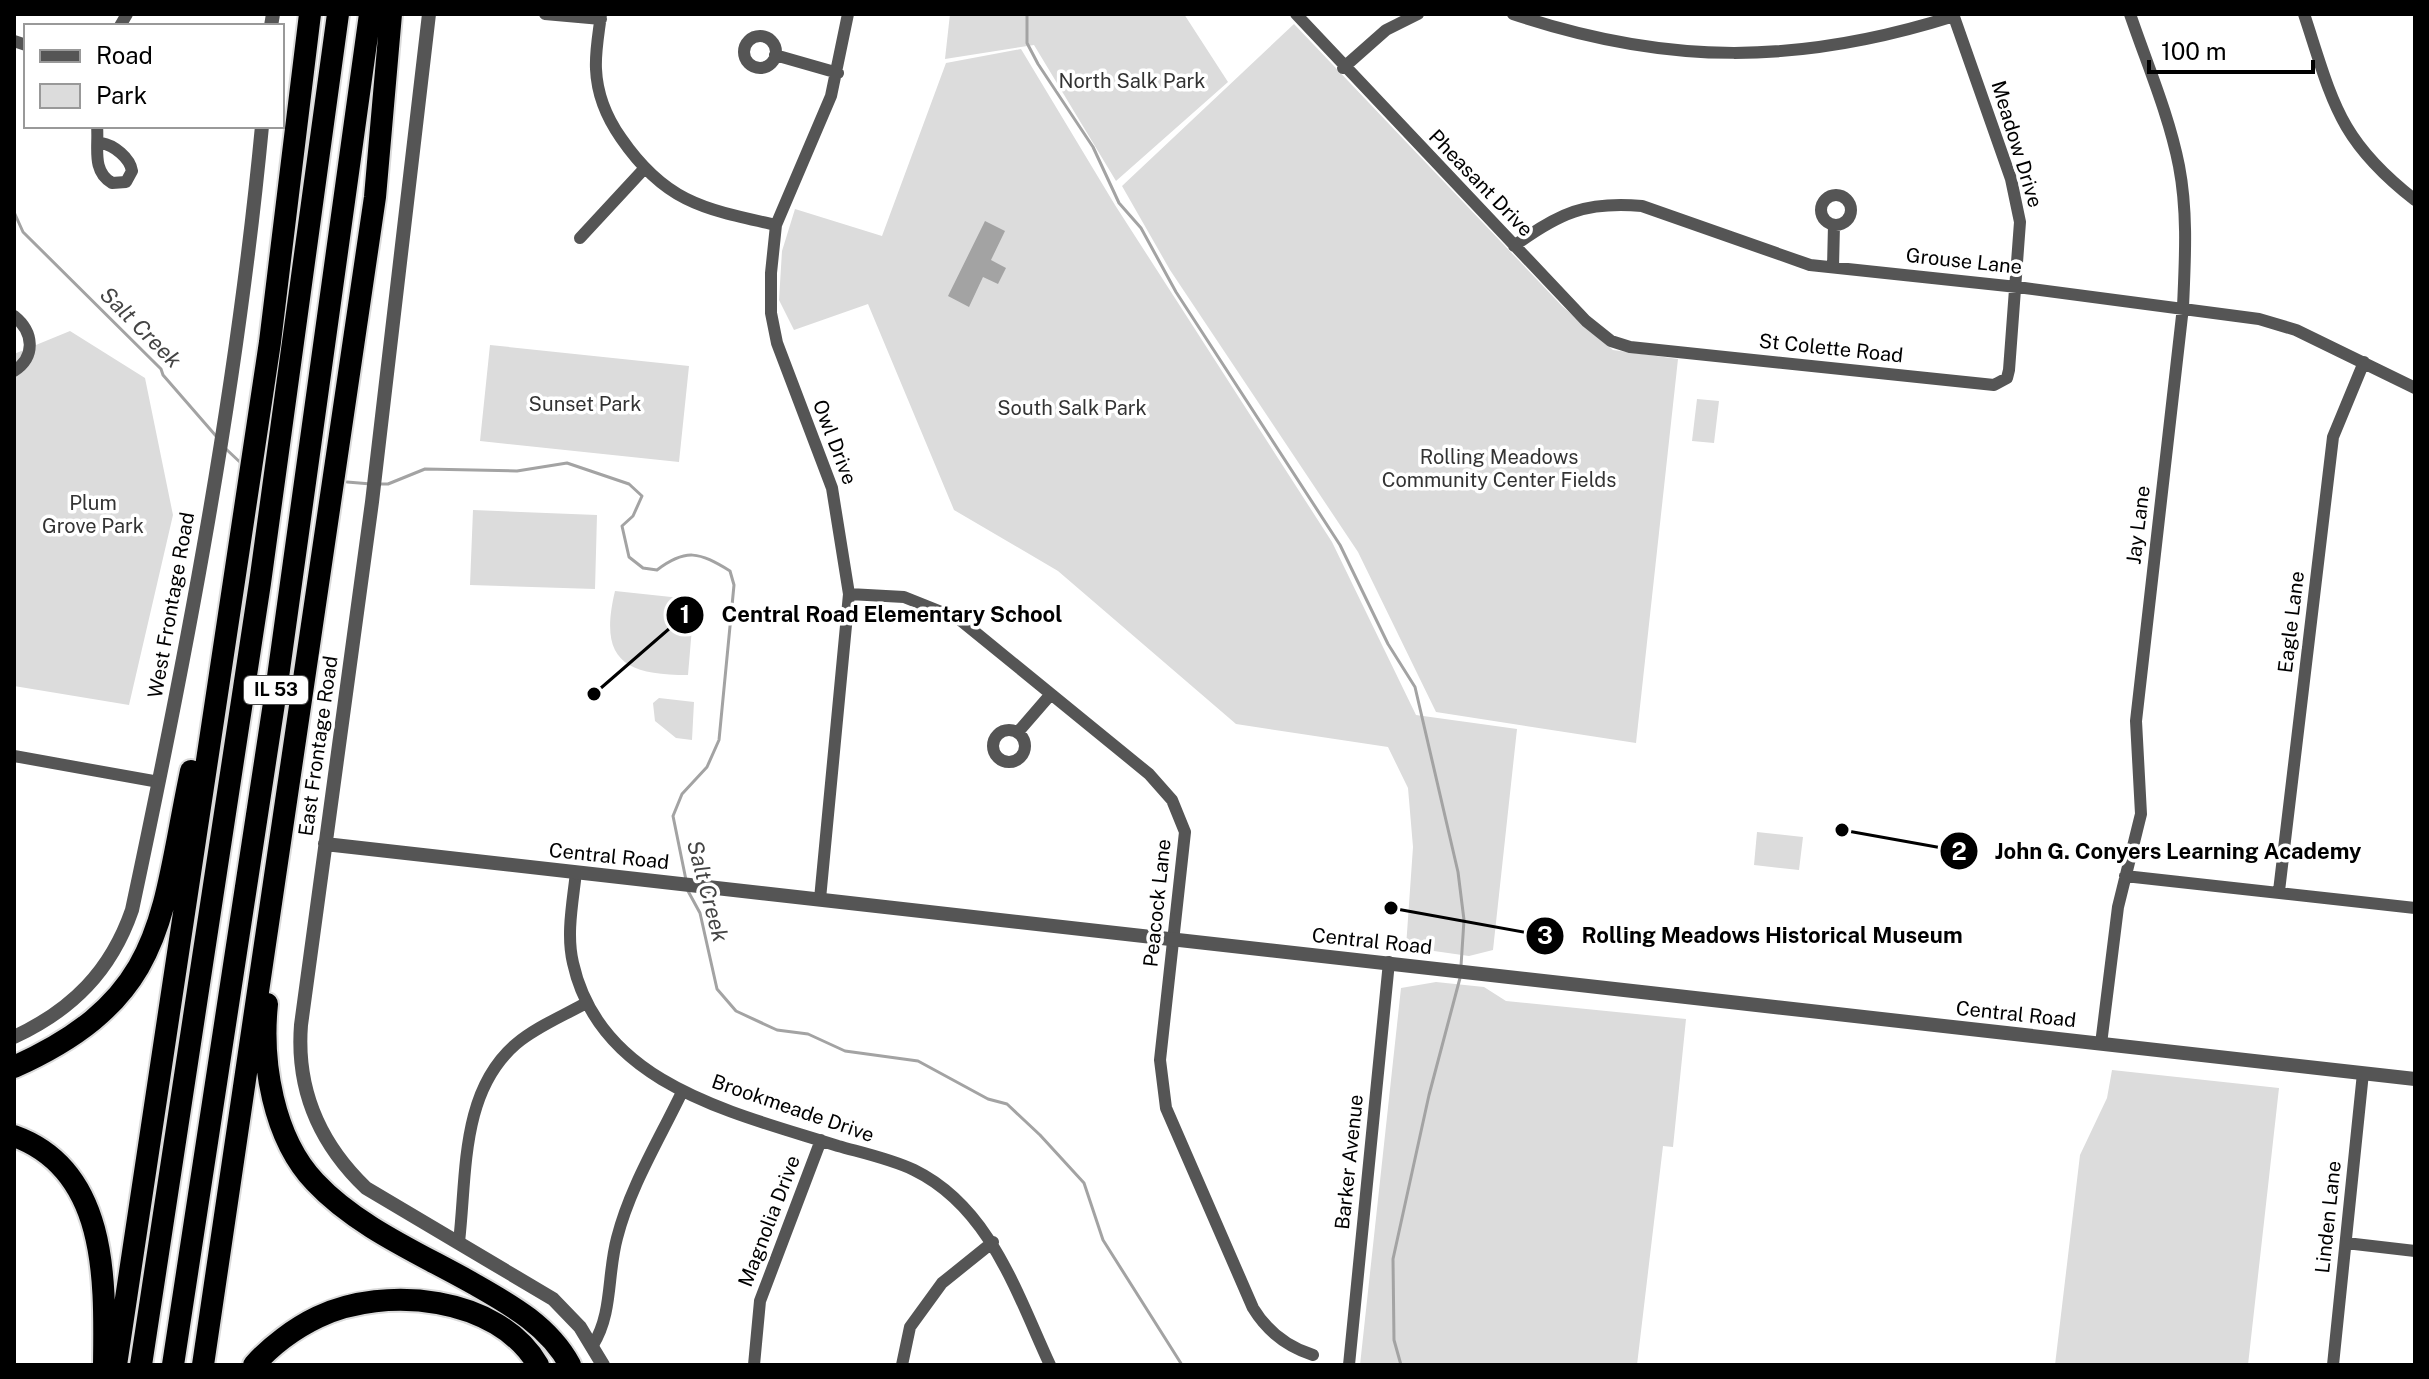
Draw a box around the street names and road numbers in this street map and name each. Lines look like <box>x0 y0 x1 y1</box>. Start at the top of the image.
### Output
street label: Meadow Drive <box>1986 78 2048 210</box>
street label: Pheasant Drive <box>1424 125 1538 241</box>
street label: Grouse Lane <box>1905 243 2023 279</box>
street label: St Colette Road <box>1758 328 1904 368</box>
street label: Owl Drive <box>808 396 862 488</box>
street label: Jay Lane <box>2121 484 2155 566</box>
street label: West Frontage Road <box>143 510 199 700</box>
street label: Eagle Lane <box>2273 570 2309 674</box>
street label: East Frontage Road <box>293 654 343 838</box>
road number: IL 53 <box>244 676 308 704</box>
street label: Central Road <box>548 838 670 874</box>
street label: Peacock Lane <box>1138 838 1176 968</box>
street label: Central Road <box>1311 923 1433 959</box>
street label: Central Road <box>1955 996 2077 1032</box>
street label: Brookmeade Drive <box>709 1069 877 1147</box>
street label: Barker Avenue <box>1330 1093 1368 1231</box>
street label: Magnolia Drive <box>733 1152 805 1290</box>
street label: Linden Lane <box>2310 1160 2346 1274</box>

